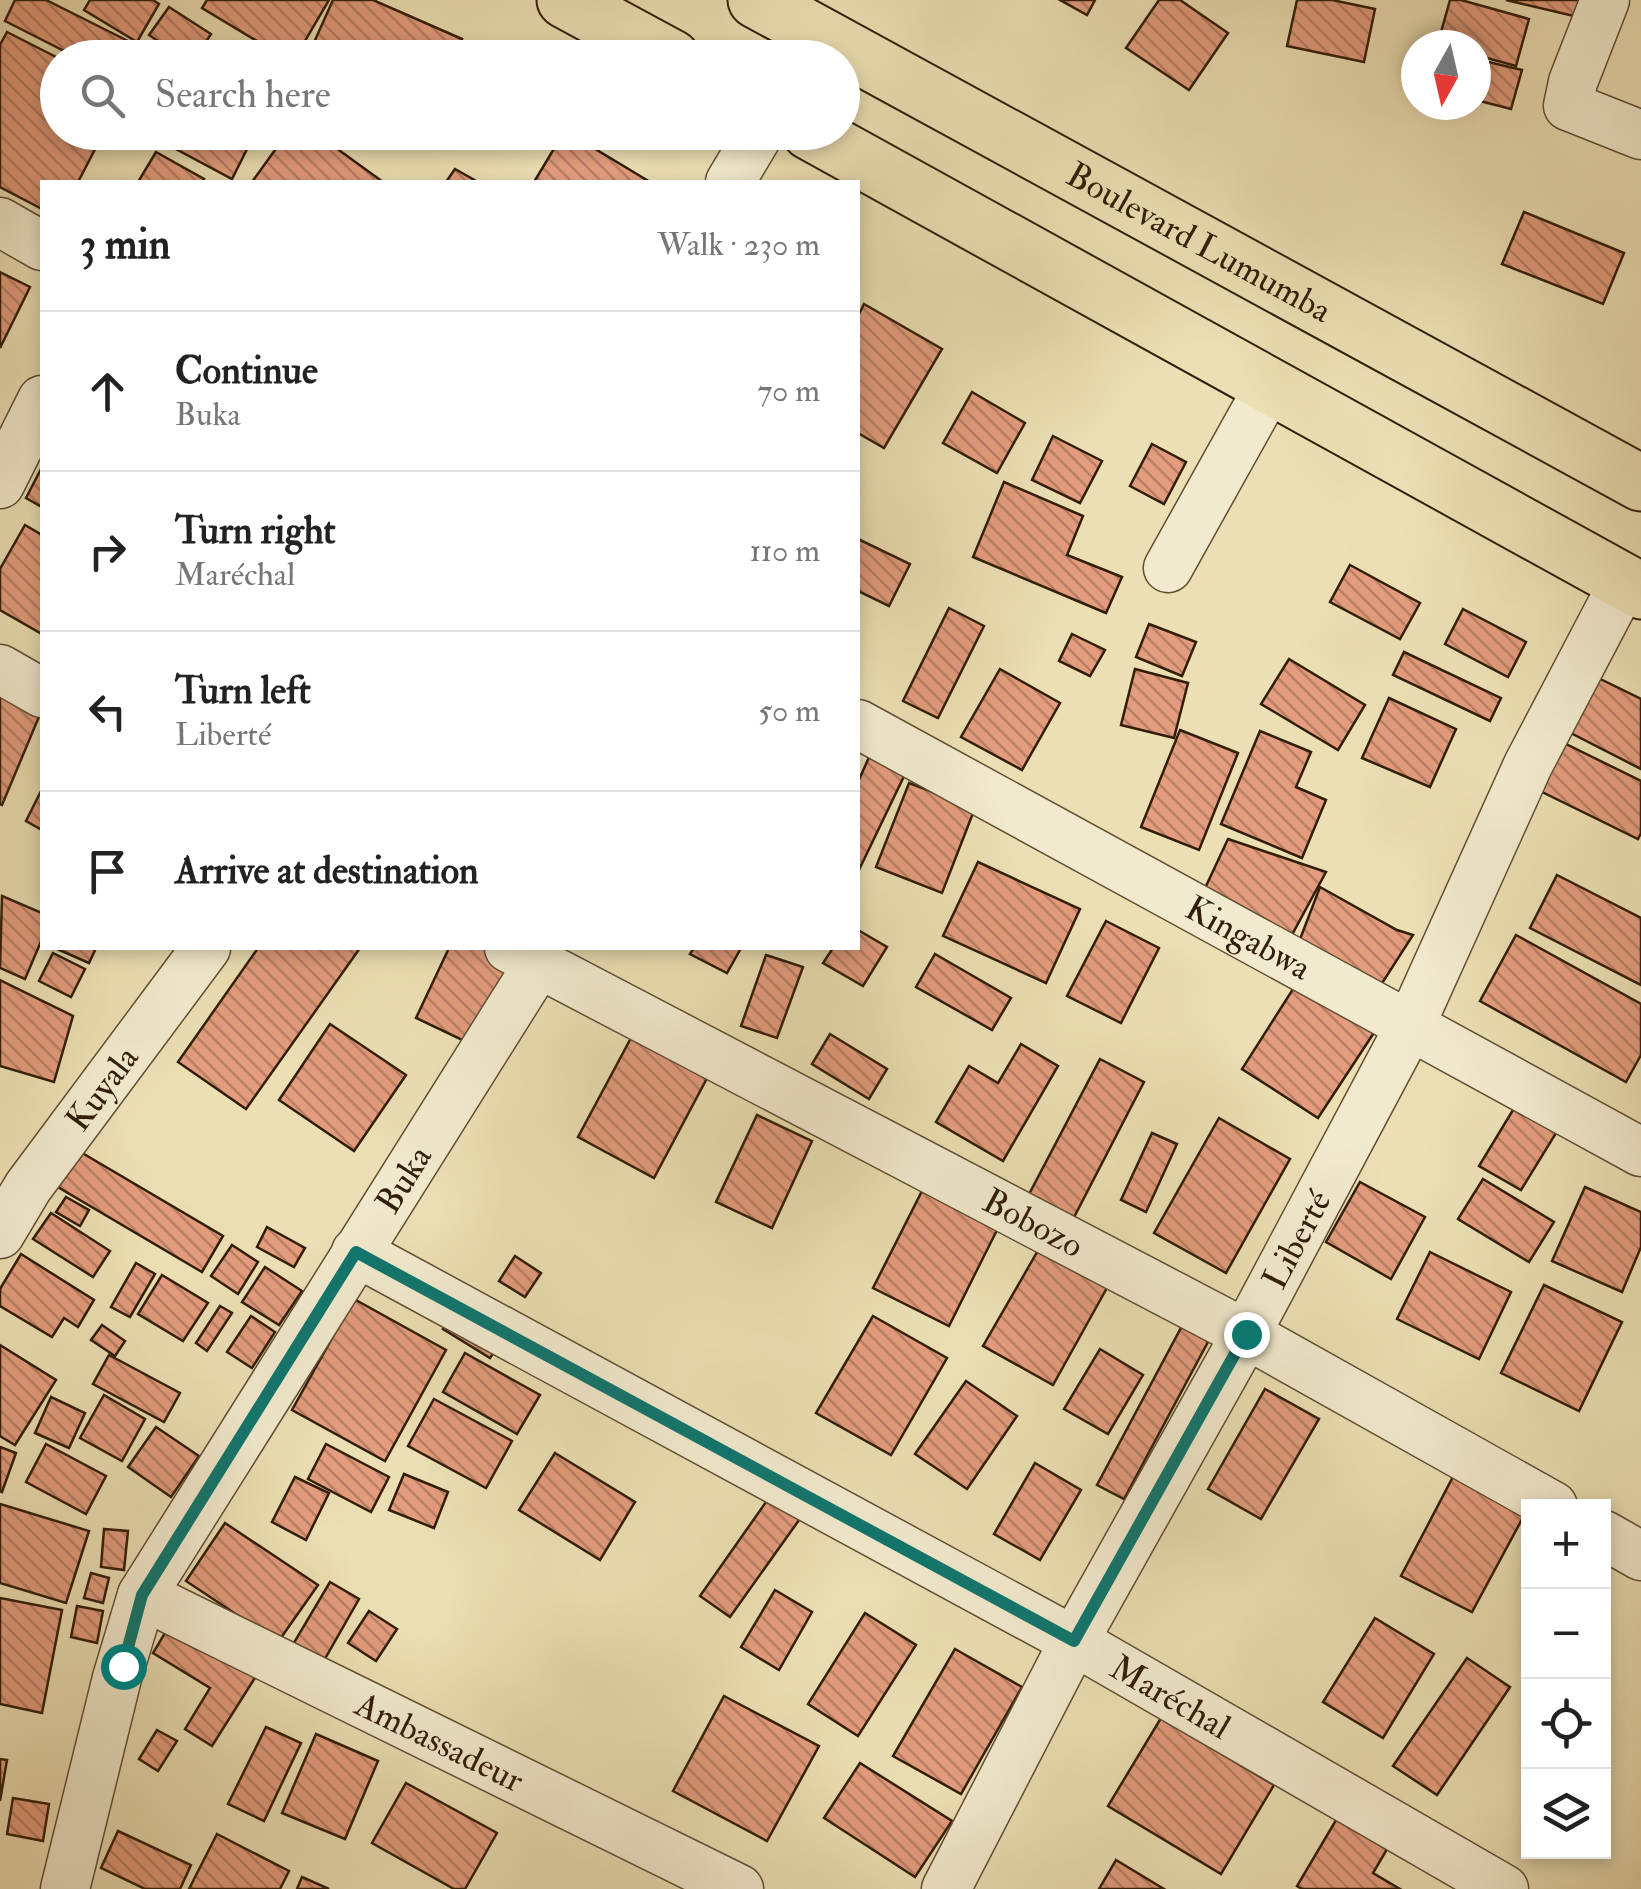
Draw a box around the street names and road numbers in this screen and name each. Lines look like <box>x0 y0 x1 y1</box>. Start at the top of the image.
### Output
street label: Boulevard Lumumba <box>1059 153 1339 333</box>
street label: Kingabwa <box>1178 886 1319 991</box>
street label: Kuyala <box>56 1037 149 1140</box>
street label: Buka <box>366 1137 442 1222</box>
street label: Bobozo <box>975 1179 1091 1268</box>
street label: Liberté <box>1253 1183 1342 1297</box>
street label: Maréchal <box>1102 1646 1238 1749</box>
street label: Ambassadeur <box>347 1682 531 1803</box>

